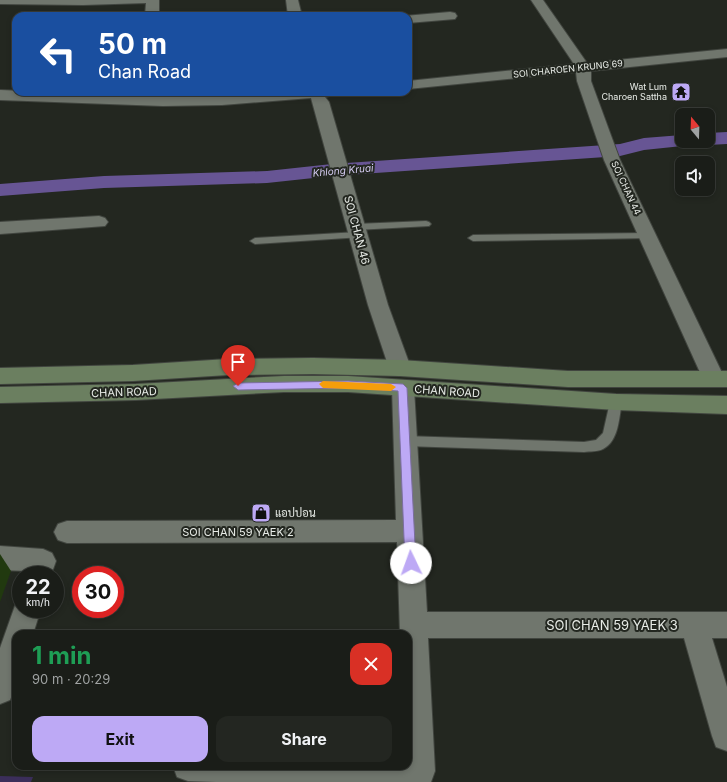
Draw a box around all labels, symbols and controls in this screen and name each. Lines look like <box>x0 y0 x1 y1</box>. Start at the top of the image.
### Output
text: 50 m <box>98 27 167 61</box>
icon: left <box>32 28 84 80</box>
street label: SOI CHAROEN KRUNG 69 <box>513 57 624 80</box>
text: Chan Road <box>98 61 191 82</box>
place label: Wat Lum Charoen Sattha <box>601 81 667 102</box>
temple icon: Wat Lum Charoen Sattha <box>670 81 692 103</box>
north arrow <box>675 108 715 148</box>
map controls <box>675 108 715 196</box>
button: sound <box>675 156 715 196</box>
street label: SOI CHAN 44 <box>609 159 644 217</box>
water label: Khlong Kruai <box>312 161 374 179</box>
street label: SOI CHAN 46 <box>341 194 373 266</box>
pin <box>221 345 255 386</box>
icon: arrive <box>227 351 249 373</box>
street label: CHAN ROAD <box>414 382 480 400</box>
street label: CHAN ROAD <box>91 384 157 400</box>
shop icon: แอปปอน <box>250 502 272 524</box>
place label: แอปปอน <box>275 506 316 520</box>
street label: SOI CHAN 59 YAEK 2 <box>182 525 294 539</box>
position arrow <box>390 542 432 584</box>
speed limit sign: 30 <box>72 566 124 618</box>
text: 22 <box>25 575 51 599</box>
text: km/h <box>26 596 50 608</box>
street label: SOI CHAN 59 YAEK 3 <box>546 617 678 633</box>
text: 1 min <box>32 641 91 670</box>
button: close <box>350 643 392 685</box>
text: 90 m · 20:29 <box>32 671 110 687</box>
button: Exit <box>32 716 208 762</box>
button: Share <box>216 716 392 762</box>

